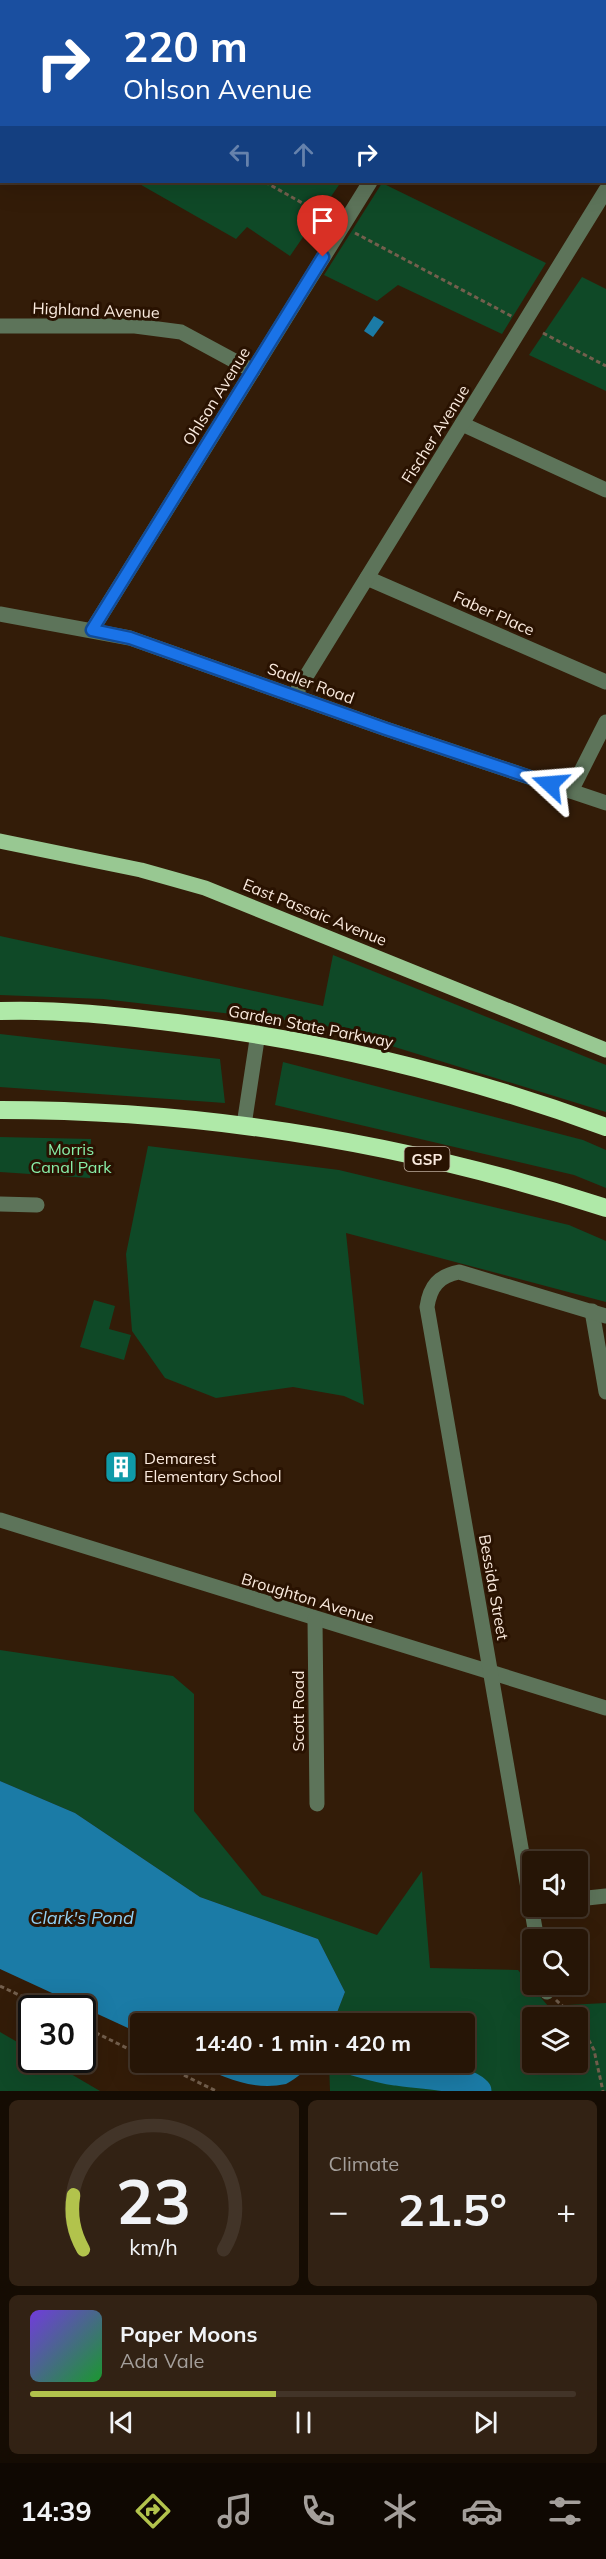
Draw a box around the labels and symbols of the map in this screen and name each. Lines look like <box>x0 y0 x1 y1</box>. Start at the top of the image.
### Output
pin <box>297 195 348 257</box>
street label: Highland Avenue <box>32 298 160 322</box>
street label: Ohlson Avenue <box>178 343 254 449</box>
street label: Fischer Avenue <box>397 381 473 487</box>
street label: Faber Place <box>450 586 538 640</box>
street label: Sadler Road <box>265 658 357 708</box>
position arrow <box>518 752 582 816</box>
street label: East Passaic Avenue <box>240 874 390 950</box>
street label: Garden State Parkway <box>227 1000 396 1052</box>
park label: Morris Canal Park <box>31 1139 112 1177</box>
road number: GSP <box>404 1147 450 1171</box>
place label: Demarest Elementary School <box>144 1448 282 1486</box>
building icon: Demarest Elementary School <box>103 1449 139 1485</box>
street label: Bessida Street <box>475 1533 513 1642</box>
street label: Broughton Avenue <box>239 1568 377 1628</box>
street label: Scott Road <box>288 1670 308 1752</box>
water label: Clark's Pond <box>30 1906 134 1929</box>
speed limit sign: 30 <box>18 1995 96 2073</box>

